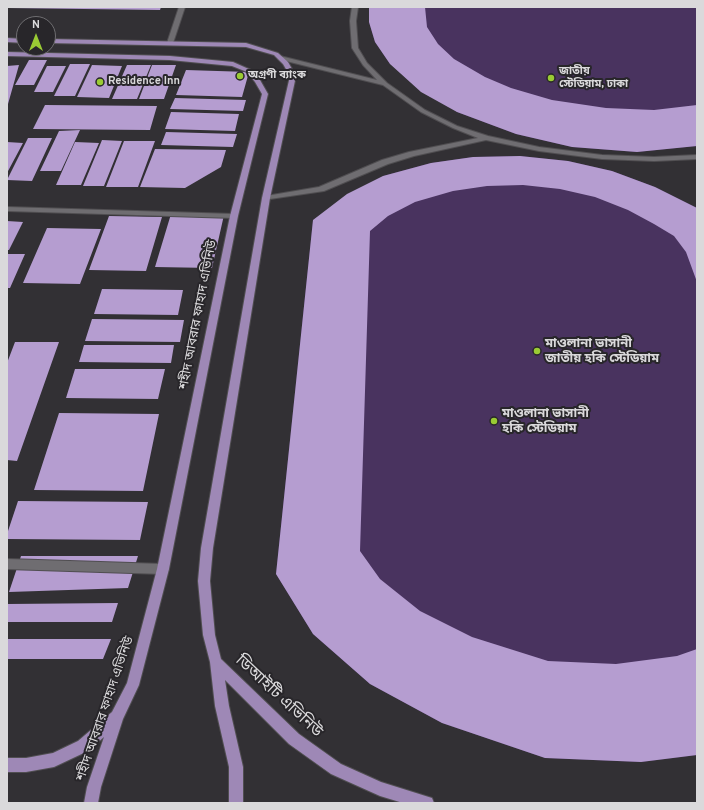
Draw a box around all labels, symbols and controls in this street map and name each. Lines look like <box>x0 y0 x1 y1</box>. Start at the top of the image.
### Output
north arrow <box>16 16 56 56</box>
text: N <box>32 18 40 32</box>
place label: জাতীয় স্টেডিয়াম, ঢাকা <box>559 65 628 91</box>
place label: অগ্রণী ব্যাংক <box>248 69 306 83</box>
marker: অগ্রণী ব্যাংক <box>235 71 245 81</box>
marker: জাতীয় স্টেডিয়াম, ঢাকা <box>546 73 556 83</box>
place label: Residence Inn <box>108 75 180 89</box>
marker: Residence Inn <box>95 77 105 87</box>
street label: শহীদ আবরার ফাহাদ এভিনিউ <box>177 239 221 391</box>
place label: মাওলানা ভাসানী জাতীয় হকি স্টেডিয়াম <box>545 336 659 367</box>
marker: মাওলানা ভাসানী জাতীয় হকি স্টেডিয়াম <box>532 346 542 356</box>
place label: মাওলানা ভাসানী হকি স্টেডিয়াম <box>502 406 589 437</box>
marker: মাওলানা ভাসানী হকি স্টেডিয়াম <box>489 416 499 426</box>
street label: শহীদ আবরার ফাহাদ এভিনিউ <box>74 635 138 783</box>
street label: ডিআইটি এভিনিউ <box>231 652 325 742</box>

